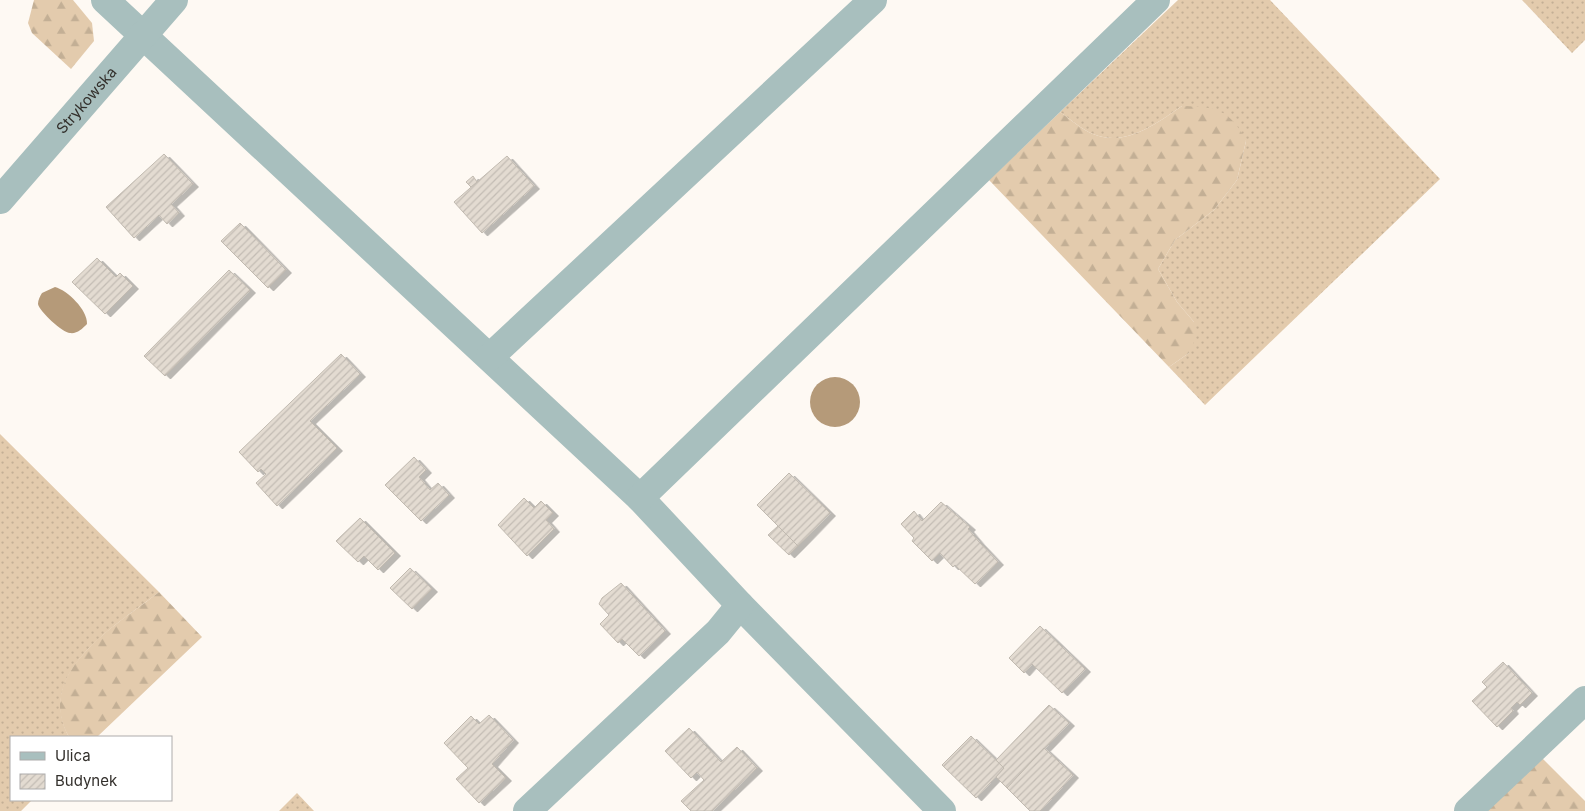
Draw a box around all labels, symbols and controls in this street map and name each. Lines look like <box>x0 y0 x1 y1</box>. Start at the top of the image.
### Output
street label: Strykowska <box>52 63 120 137</box>
legend <box>10 736 172 801</box>
text: Ulica <box>55 746 91 765</box>
text: Budynek <box>55 771 118 790</box>

